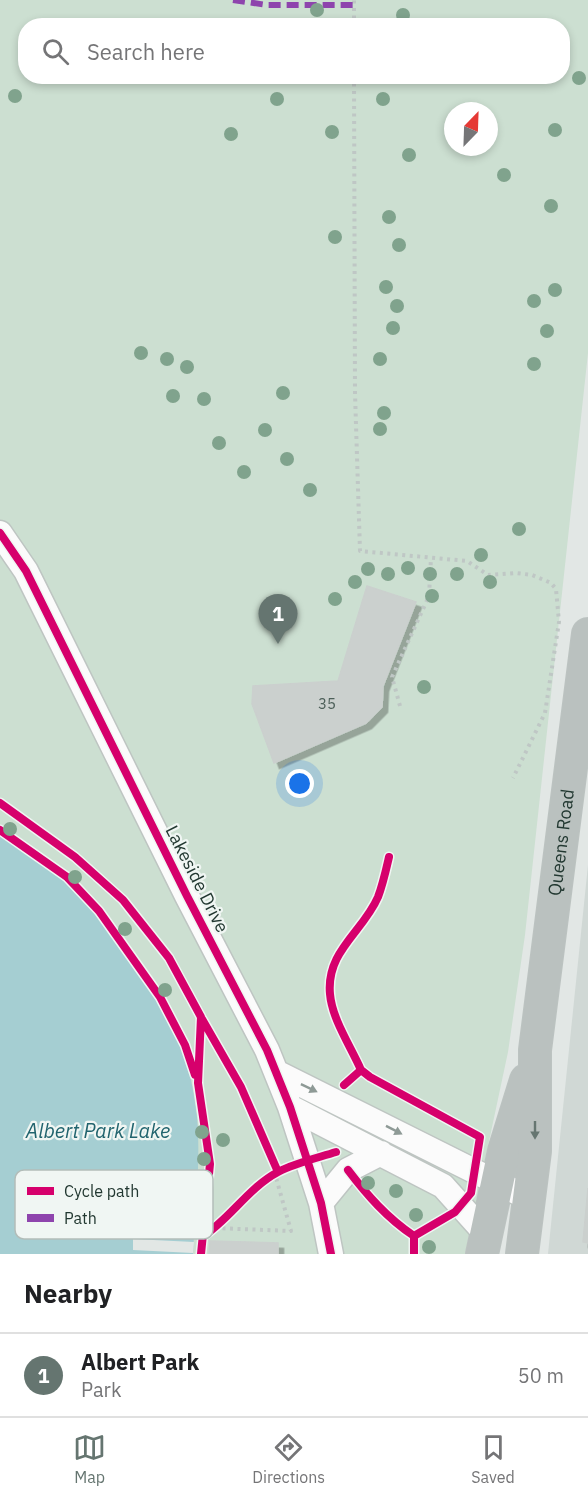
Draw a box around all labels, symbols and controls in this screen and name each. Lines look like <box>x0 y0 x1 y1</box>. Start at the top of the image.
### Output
search box <box>18 18 570 84</box>
icon: search <box>39 35 72 68</box>
text: Search here <box>87 37 205 66</box>
north arrow <box>444 102 498 156</box>
pin: 1 <box>258 594 298 644</box>
house number: 35 <box>318 694 336 713</box>
your location <box>285 769 314 798</box>
street label: Queens Road <box>543 788 579 897</box>
street label: Lakeside Drive <box>161 821 234 936</box>
one-way arrow <box>300 1084 317 1093</box>
water label: Albert Park Lake <box>25 1117 170 1144</box>
one-way arrow <box>530 1120 540 1139</box>
one-way arrow <box>385 1125 402 1135</box>
legend <box>15 1170 213 1239</box>
text: Cycle path <box>64 1181 139 1201</box>
text: Path <box>64 1208 97 1228</box>
text: Nearby <box>24 1276 112 1310</box>
text: Albert Park <box>81 1347 199 1376</box>
text: 1 <box>38 1362 50 1389</box>
text: 50 m <box>518 1362 564 1389</box>
text: Park <box>81 1376 121 1403</box>
tab: Map <box>73 1431 106 1487</box>
tab: Directions <box>252 1431 325 1487</box>
tab: Saved <box>471 1431 515 1487</box>

